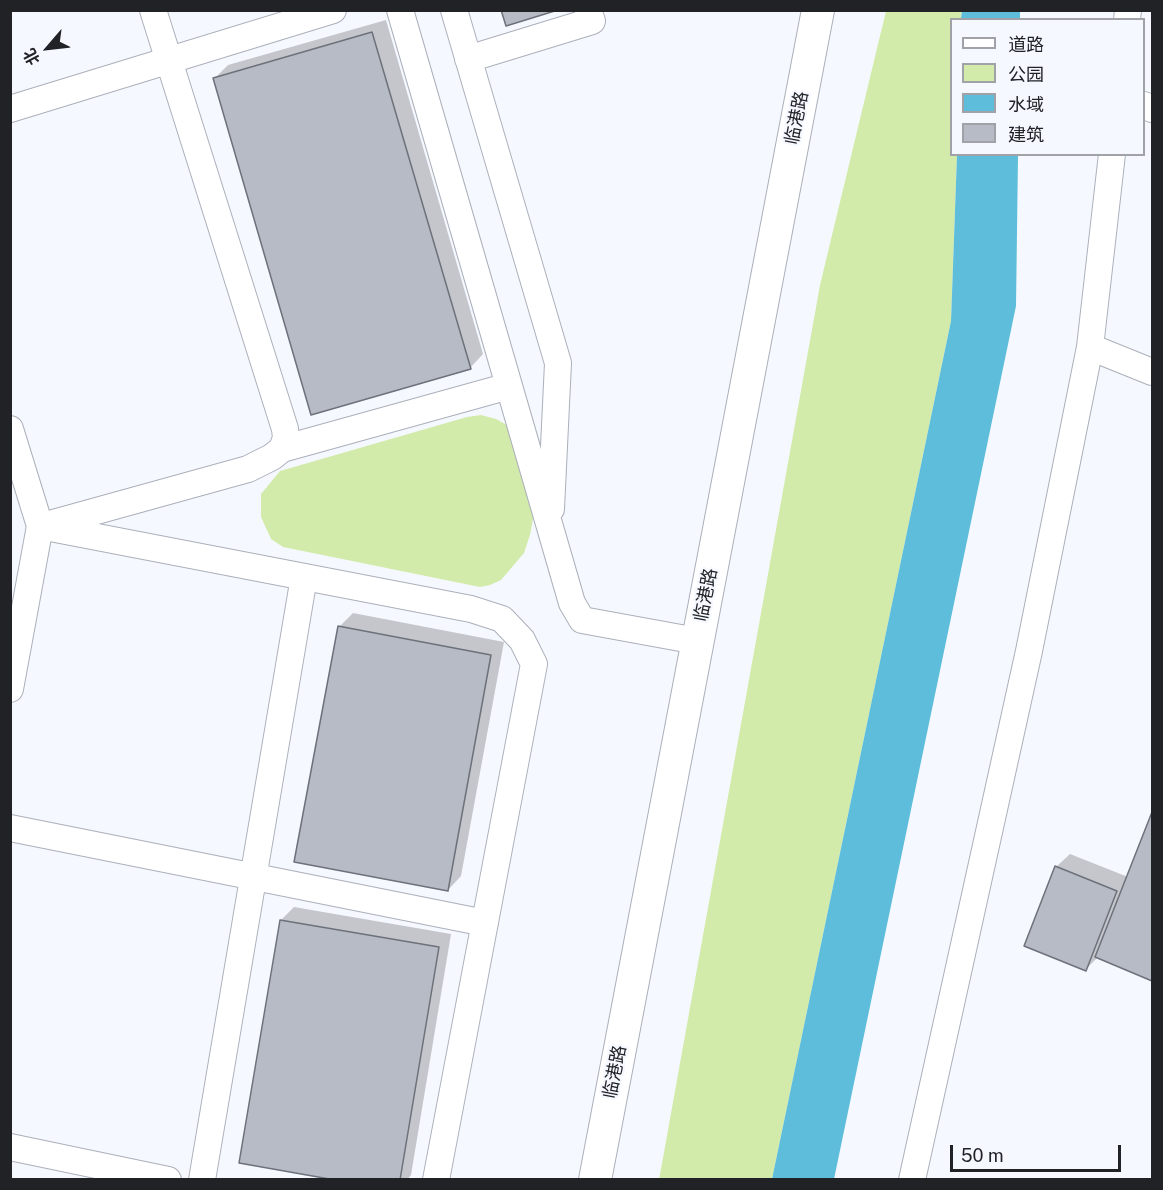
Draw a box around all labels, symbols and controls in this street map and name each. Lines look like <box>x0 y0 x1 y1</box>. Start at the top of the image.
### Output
north arrow <box>18 18 78 78</box>
legend <box>950 18 1145 156</box>
text: 道路 <box>1008 34 1044 55</box>
text: 北 <box>20 45 44 68</box>
text: 公园 <box>1008 64 1044 85</box>
street label: 临港路 <box>781 89 813 147</box>
text: 水域 <box>1008 94 1044 115</box>
text: 建筑 <box>1008 124 1044 145</box>
street label: 临港路 <box>690 566 722 624</box>
street label: 临港路 <box>599 1043 631 1101</box>
scale bar <box>953 1133 1124 1171</box>
text: 50 m <box>961 1145 1004 1166</box>

